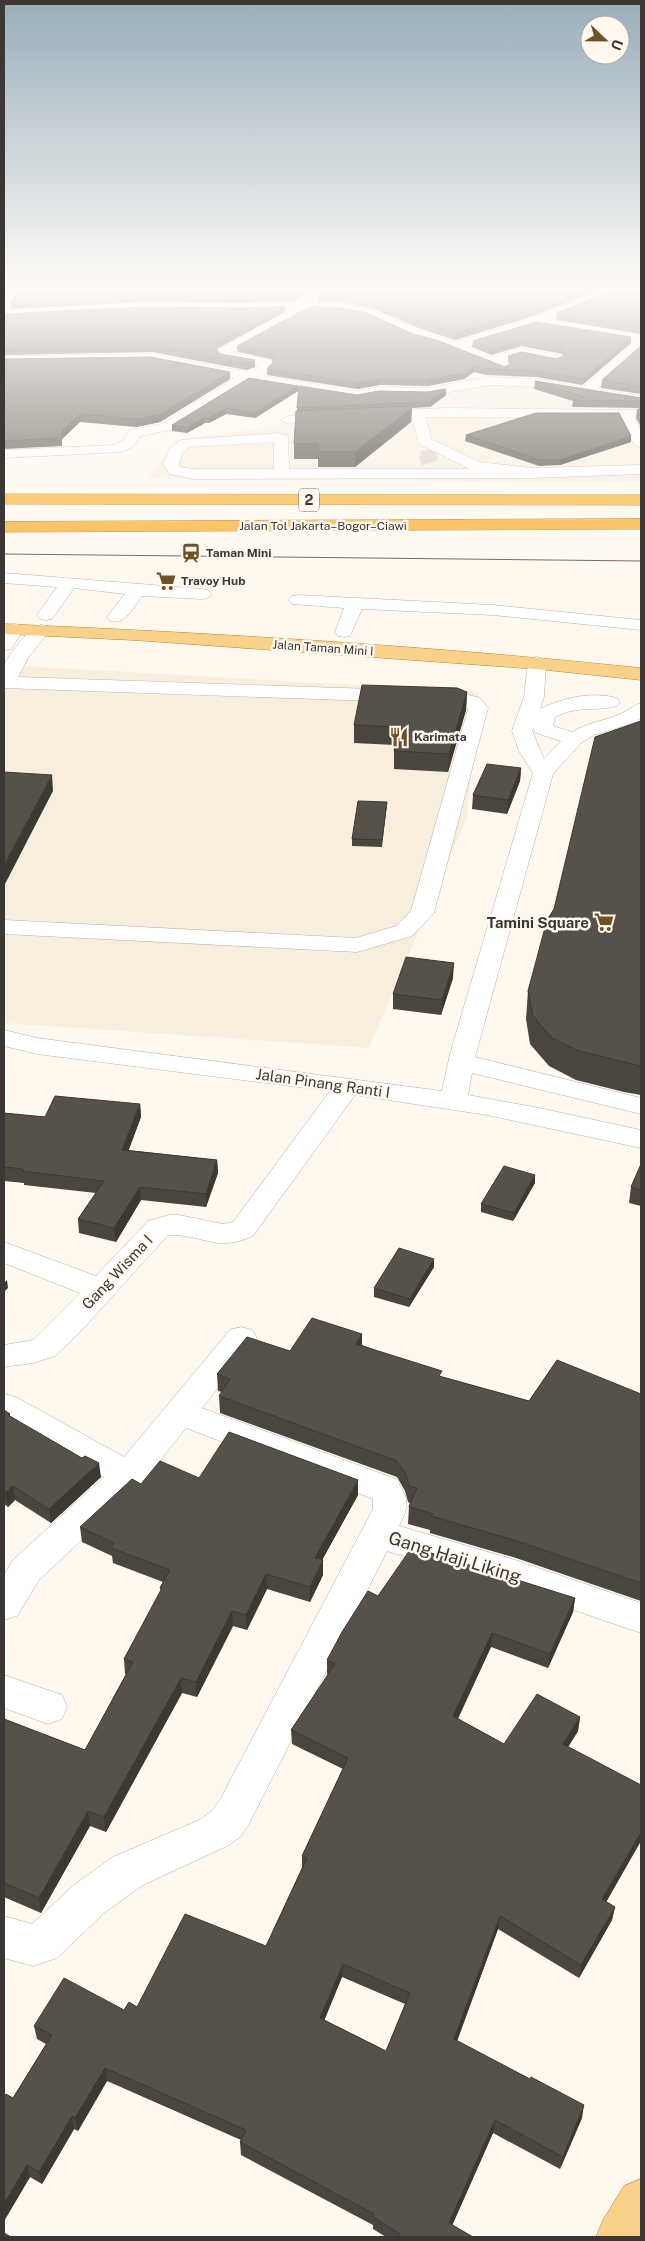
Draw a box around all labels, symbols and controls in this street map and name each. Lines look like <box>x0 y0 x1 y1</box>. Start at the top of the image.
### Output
north arrow <box>580 15 630 65</box>
text: U <box>608 37 626 53</box>
road number: 2 <box>299 488 319 512</box>
street label: Jalan Tol Jakarta–Bogor–Ciawi <box>239 519 407 533</box>
station icon: Taman Mini <box>180 542 202 564</box>
place label: Taman Mini <box>206 546 271 560</box>
supermarket icon: Travoy Hub <box>155 570 177 592</box>
place label: Travoy Hub <box>181 574 246 588</box>
street label: Jalan Taman Mini I <box>272 637 374 659</box>
restaurant icon: Karimata <box>388 726 410 748</box>
place label: Karimata <box>414 730 467 744</box>
supermarket icon: Tamini Square <box>593 911 615 933</box>
place label: Tamini Square <box>487 914 589 931</box>
street label: Jalan Pinang Ranti I <box>255 1065 391 1101</box>
street label: Gang Wisma I <box>78 1231 156 1313</box>
street label: Gang Haji Liking <box>386 1527 524 1587</box>

